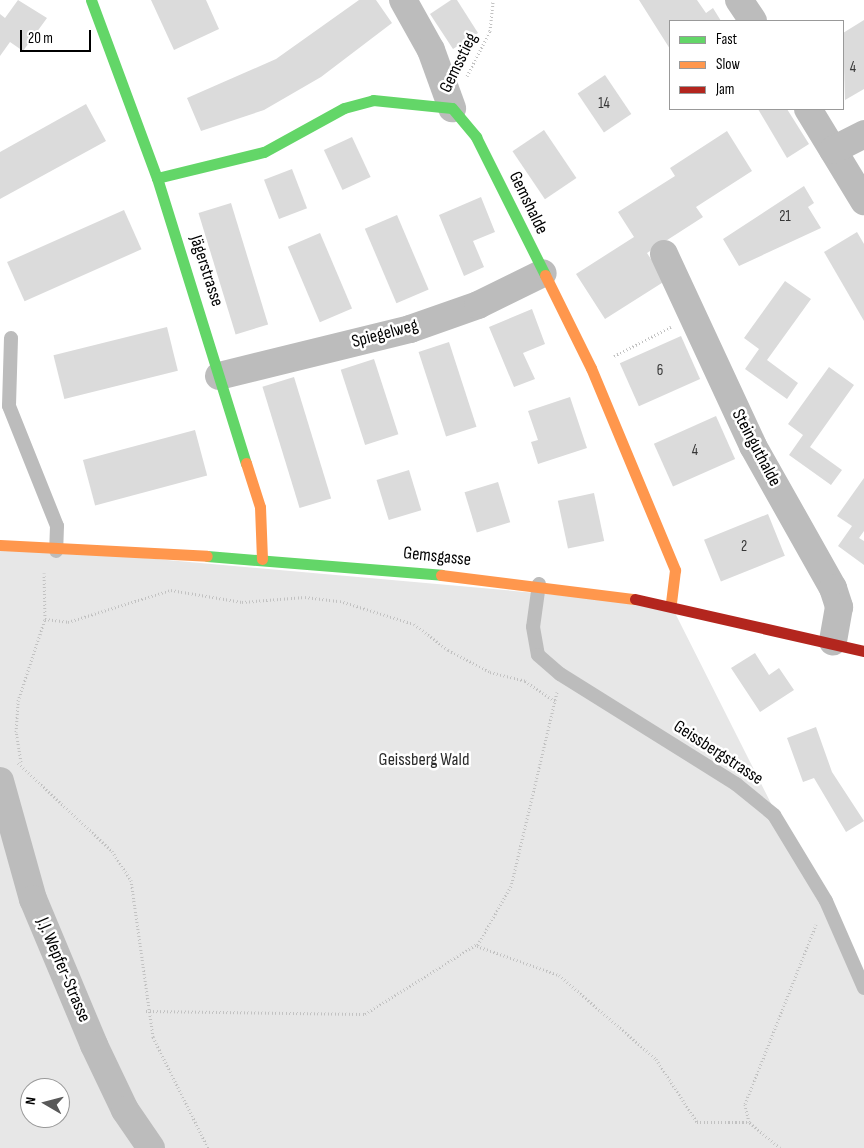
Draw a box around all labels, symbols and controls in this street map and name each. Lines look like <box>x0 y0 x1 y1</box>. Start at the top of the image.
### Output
scale bar <box>22 20 94 52</box>
legend <box>669 20 844 110</box>
text: 20 m <box>28 29 53 48</box>
street label: Gemsstieg <box>435 30 483 96</box>
text: Fast <box>716 30 737 49</box>
text: Slow <box>716 55 740 74</box>
house number: 4 <box>850 59 856 77</box>
text: Jam <box>716 80 734 99</box>
house number: 14 <box>598 95 610 113</box>
street label: Gemshalde <box>504 168 552 238</box>
house number: 21 <box>779 208 791 226</box>
street label: Jägerstrasse <box>184 233 228 309</box>
street label: Spiegelweg <box>349 315 421 353</box>
house number: 6 <box>657 362 663 380</box>
street label: Steinguthalde <box>727 406 785 490</box>
house number: 4 <box>692 442 698 460</box>
house number: 2 <box>741 538 747 556</box>
street label: Gemsgasse <box>402 543 472 571</box>
street label: Geissbergstrasse <box>669 716 767 790</box>
park label: Geissberg Wald <box>379 749 469 771</box>
street label: J.J. Wepfer-Strasse <box>31 914 95 1026</box>
north arrow <box>20 1078 70 1128</box>
text: N <box>22 1096 40 1106</box>

